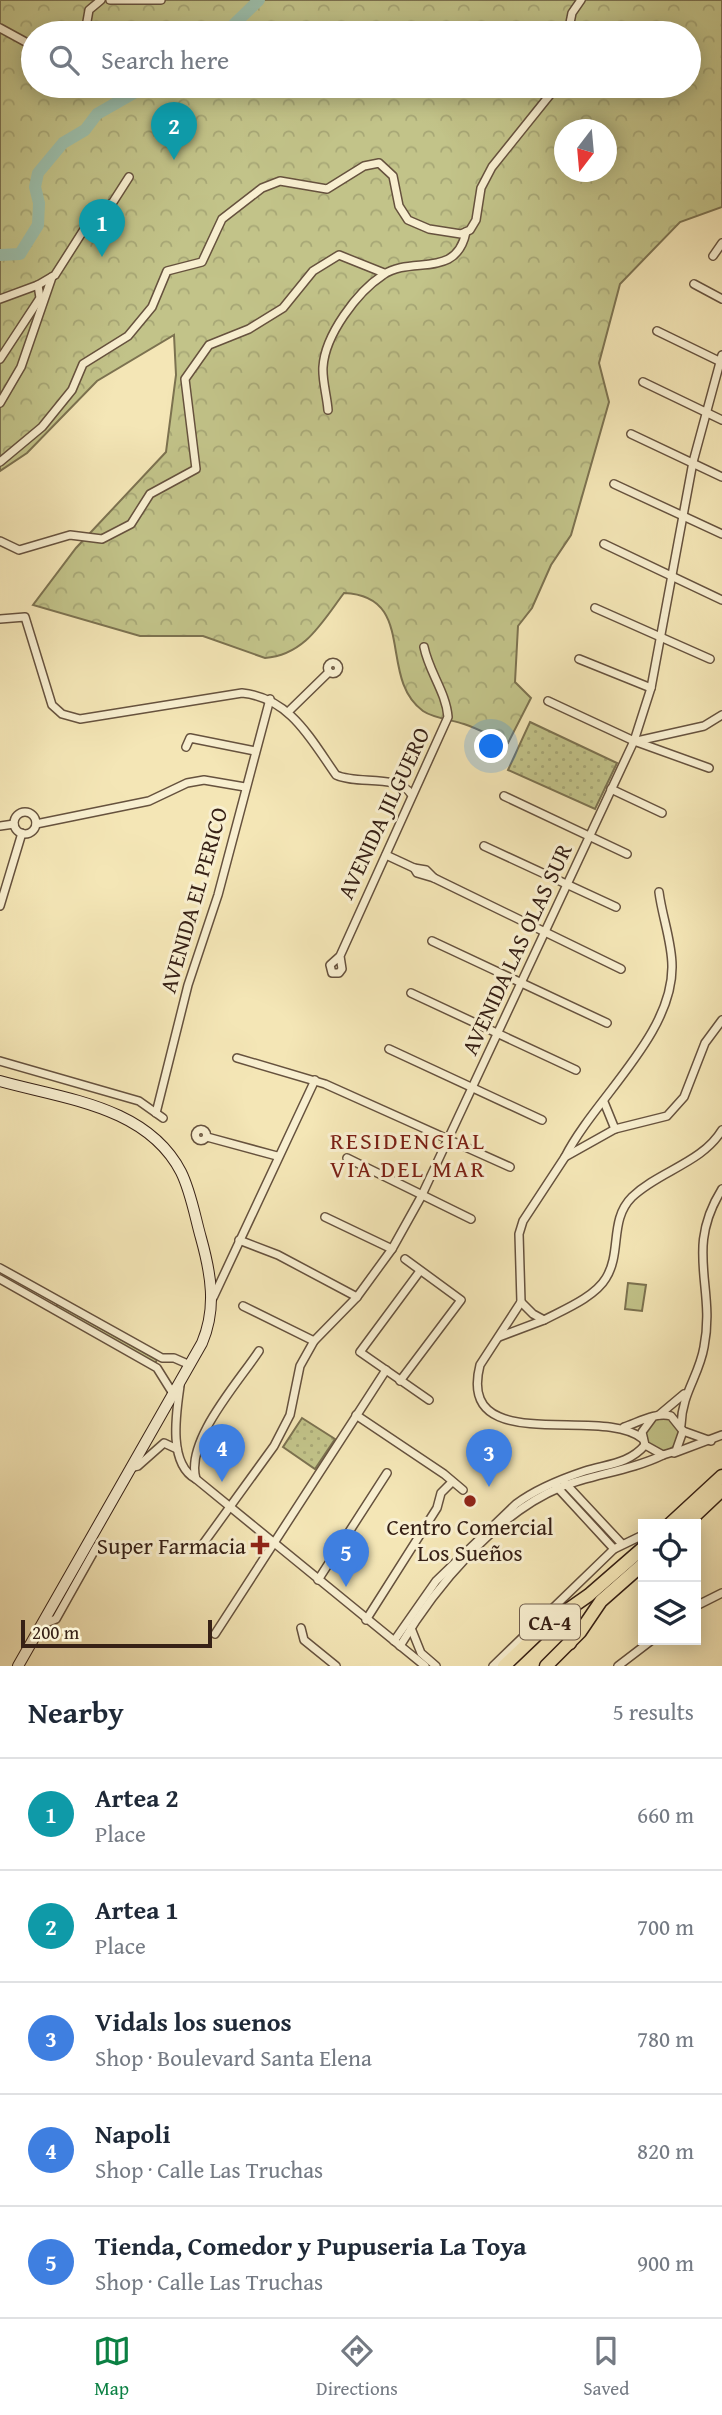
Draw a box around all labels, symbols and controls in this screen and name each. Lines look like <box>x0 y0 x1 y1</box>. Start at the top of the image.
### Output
search box <box>21 21 701 98</box>
text: Search here <box>101 40 229 79</box>
icon: search <box>45 41 83 79</box>
pin: 2 <box>151 102 197 160</box>
north arrow <box>554 119 617 182</box>
pin: 1 <box>79 199 125 257</box>
street label: AVENIDA JILGUERO <box>329 722 437 904</box>
your location <box>474 729 508 763</box>
street label: AVENIDA EL PERICO <box>151 803 235 997</box>
street label: AVENIDA LAS OLAS SUR <box>452 837 580 1060</box>
district label: RESIDENCIAL VIA DEL MAR <box>330 1123 486 1186</box>
pin: 4 <box>199 1424 245 1482</box>
pin: 3 <box>466 1429 512 1487</box>
marker: Centro Comercial Los Sueños <box>462 1493 478 1509</box>
place label: Centro Comercial Los Sueños <box>386 1510 554 1569</box>
map controls <box>638 1519 701 1645</box>
button: locate <box>638 1519 701 1582</box>
place label: Super Farmacia <box>97 1529 246 1562</box>
pin: 5 <box>323 1529 369 1587</box>
marker: Super Farmacia <box>252 1537 268 1553</box>
button: layers <box>638 1582 701 1645</box>
road number: CA-4 <box>520 1604 580 1640</box>
scale bar <box>21 1617 212 1649</box>
text: 200 m <box>32 1618 79 1646</box>
text: Nearby <box>28 1690 124 1734</box>
text: 5 results <box>613 1695 694 1728</box>
text: Artea 2 <box>95 1778 179 1817</box>
text: 1 <box>45 1798 57 1831</box>
text: 660 m <box>637 1798 694 1831</box>
text: Place <box>95 1817 146 1850</box>
text: Artea 1 <box>95 1890 179 1929</box>
text: 2 <box>45 1910 57 1943</box>
text: 700 m <box>637 1910 694 1943</box>
text: Place <box>95 1929 146 1962</box>
text: Vidals los suenos <box>95 2002 292 2041</box>
text: 3 <box>45 2022 57 2055</box>
text: 780 m <box>637 2022 694 2055</box>
text: Shop · Boulevard Santa Elena <box>95 2041 372 2074</box>
text: Napoli <box>95 2114 170 2153</box>
text: 4 <box>45 2134 57 2167</box>
text: 820 m <box>637 2134 694 2167</box>
text: Shop · Calle Las Truchas <box>95 2153 323 2186</box>
text: Tienda, Comedor y Pupuseria La Toya <box>95 2226 527 2265</box>
text: 5 <box>45 2246 57 2279</box>
text: 900 m <box>637 2246 694 2279</box>
text: Shop · Calle Las Truchas <box>95 2265 323 2298</box>
tab: Map <box>93 2332 131 2402</box>
tab: Directions <box>316 2332 398 2402</box>
tab: Saved <box>583 2332 629 2402</box>

